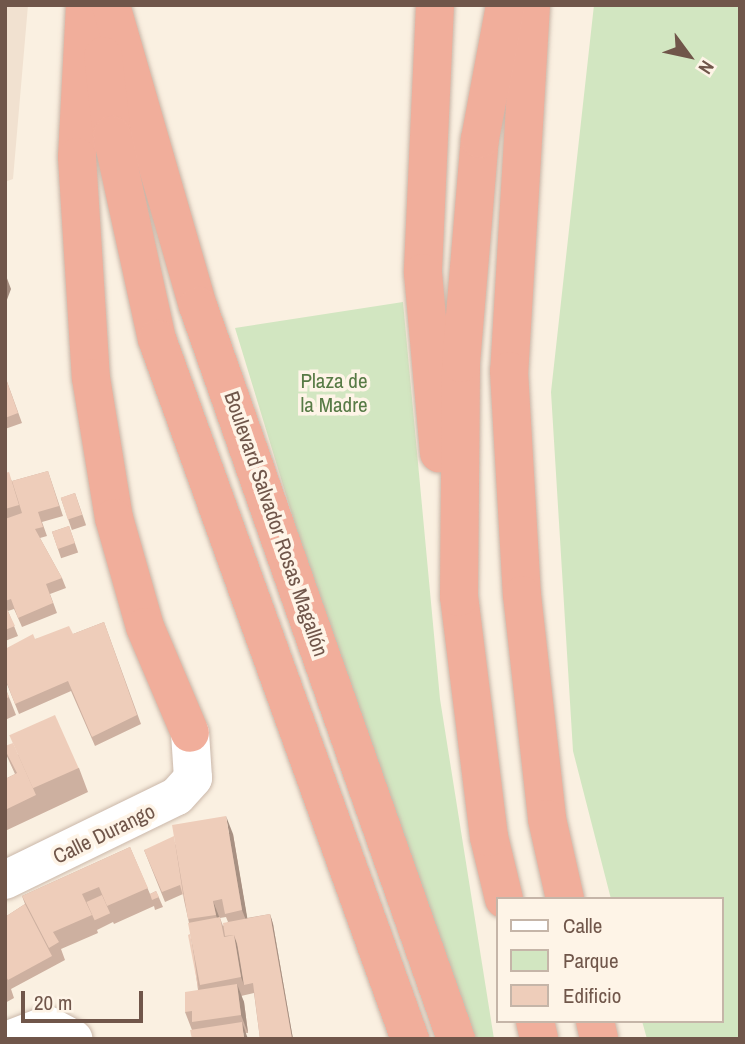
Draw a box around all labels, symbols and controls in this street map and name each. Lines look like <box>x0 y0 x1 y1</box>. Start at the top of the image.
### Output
north arrow <box>654 21 724 91</box>
text: N <box>693 56 721 79</box>
park label: Plaza de la Madre <box>300 368 368 418</box>
street label: Boulevard Salvador Rosas Magallón <box>219 388 333 660</box>
street label: Calle Durango <box>49 799 159 869</box>
legend <box>496 897 724 1023</box>
text: Calle <box>563 911 602 940</box>
text: Parque <box>563 946 619 975</box>
scale bar <box>24 978 147 1022</box>
text: Edificio <box>563 981 621 1010</box>
text: 20 m <box>34 988 72 1017</box>

